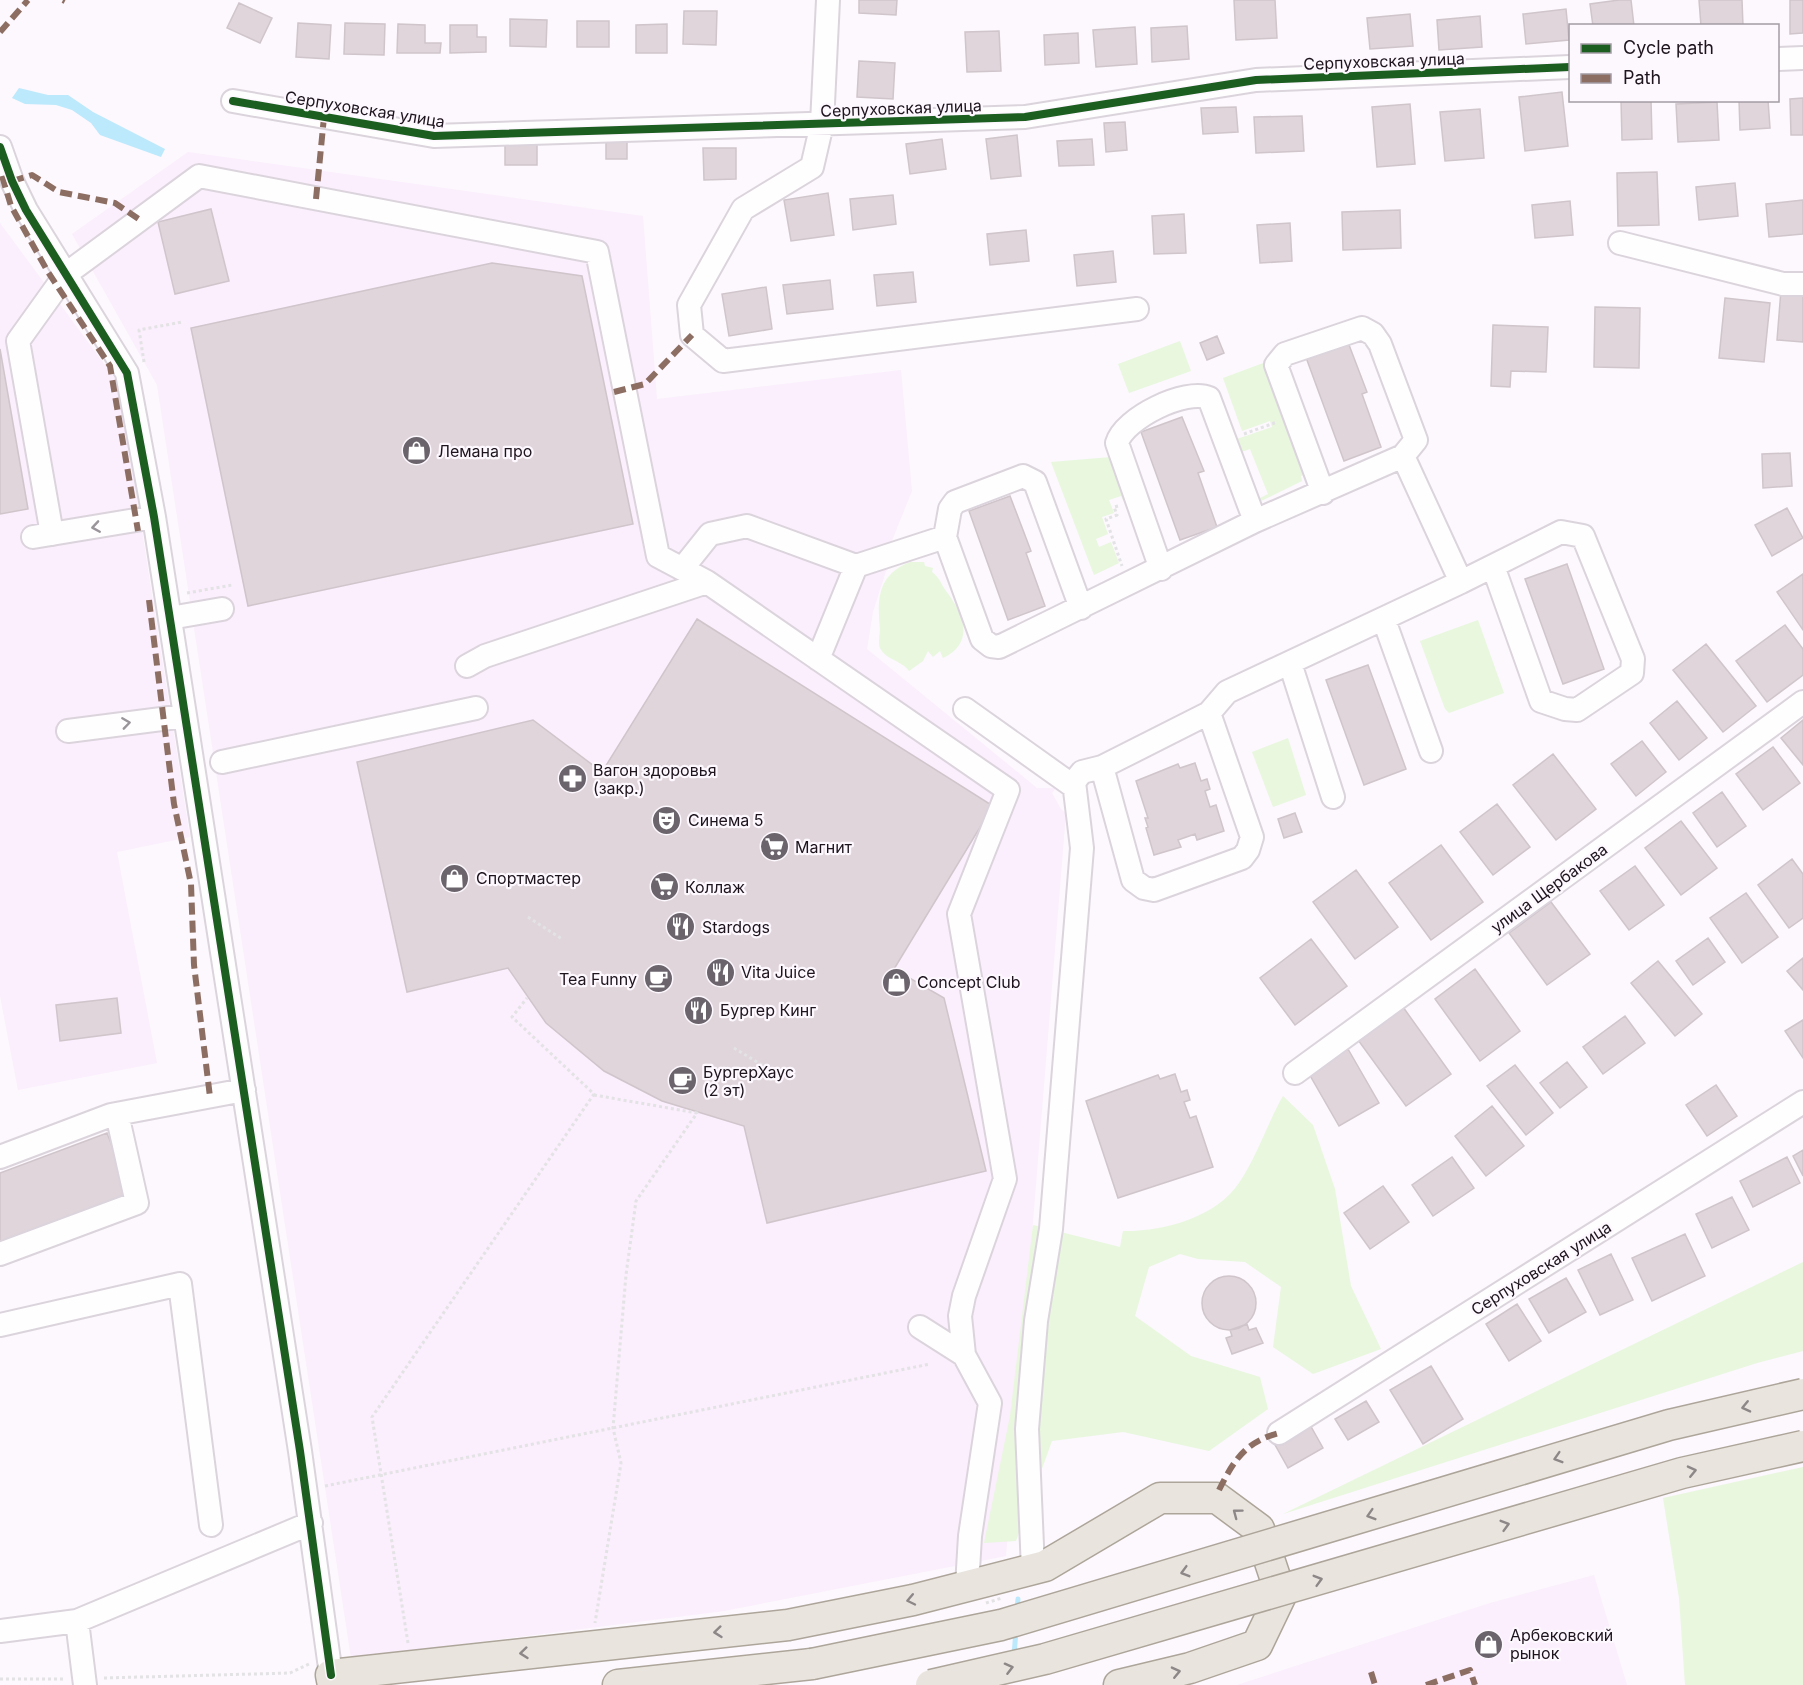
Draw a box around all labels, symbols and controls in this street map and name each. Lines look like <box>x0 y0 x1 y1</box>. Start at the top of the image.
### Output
legend <box>1569 24 1779 102</box>
text: Cycle path <box>1623 37 1714 58</box>
street label: Серпуховская улица <box>1303 48 1465 74</box>
text: Path <box>1623 67 1661 88</box>
street label: Серпуховская улица <box>284 86 446 132</box>
street label: Серпуховская улица <box>820 95 982 121</box>
shop icon: Лемана про <box>401 435 433 467</box>
place label: Лемана про <box>438 441 532 461</box>
one-way arrow <box>91 520 101 533</box>
one-way arrow <box>121 717 131 729</box>
place label: Вагон здоровья (закр.) <box>593 760 717 798</box>
pharmacy icon: Вагон здоровья (закр.) <box>556 763 588 795</box>
theatre icon: Синема 5 <box>651 804 683 836</box>
place label: Синема 5 <box>688 810 763 830</box>
supermarket icon: Магнит <box>758 831 790 863</box>
place label: Магнит <box>795 837 853 857</box>
street label: улица Щербакова <box>1487 839 1611 937</box>
shop icon: Спортмастер <box>439 862 471 894</box>
place label: Спортмастер <box>476 868 581 888</box>
supermarket icon: Коллаж <box>648 871 680 903</box>
place label: Коллаж <box>685 877 745 897</box>
restaurant icon: Stardogs <box>665 911 697 943</box>
place label: Stardogs <box>702 917 770 937</box>
restaurant icon: Vita Juice <box>704 956 736 988</box>
place label: Vita Juice <box>741 962 816 982</box>
cafe icon: Tea Funny <box>642 963 674 995</box>
shop icon: Concept Club <box>880 966 912 998</box>
place label: Tea Funny <box>559 969 637 989</box>
place label: Concept Club <box>917 972 1021 992</box>
restaurant icon: Бургер Кинг <box>683 994 715 1026</box>
place label: Бургер Кинг <box>720 1000 816 1020</box>
place label: БургерХаус (2 эт) <box>703 1062 794 1100</box>
cafe icon: БургерХаус (2 эт) <box>666 1065 698 1097</box>
street label: Серпуховская улица <box>1467 1217 1615 1319</box>
one-way arrow <box>1741 1400 1751 1413</box>
one-way arrow <box>1553 1451 1564 1464</box>
one-way arrow <box>1687 1465 1697 1478</box>
one-way arrow <box>1366 1508 1377 1520</box>
one-way arrow <box>1233 1509 1244 1520</box>
one-way arrow <box>1499 1520 1510 1532</box>
one-way arrow <box>1180 1565 1191 1577</box>
one-way arrow <box>1312 1575 1322 1587</box>
one-way arrow <box>906 1593 916 1606</box>
one-way arrow <box>714 1625 723 1638</box>
place label: Арбековский рынок <box>1510 1625 1613 1663</box>
shop icon: Арбековский рынок <box>1473 1628 1505 1660</box>
one-way arrow <box>520 1646 529 1659</box>
one-way arrow <box>1004 1663 1014 1676</box>
one-way arrow <box>1171 1666 1181 1679</box>

